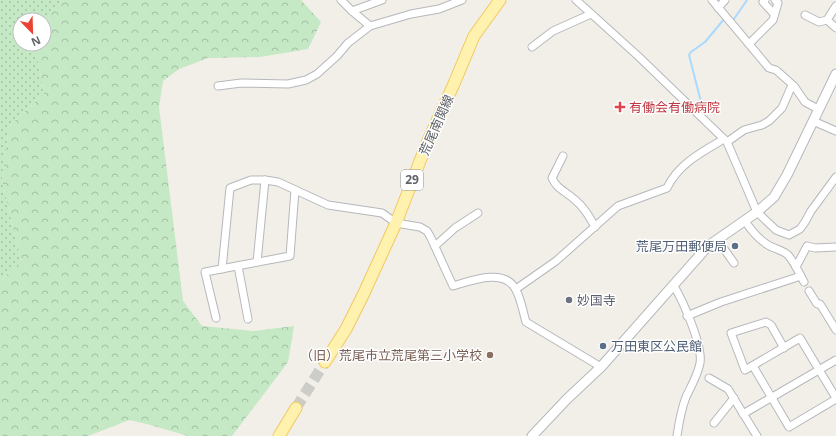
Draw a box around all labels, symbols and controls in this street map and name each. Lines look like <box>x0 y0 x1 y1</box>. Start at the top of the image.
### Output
north arrow <box>12 12 52 52</box>
text: N <box>29 33 43 50</box>
street label: 荒尾南関線 <box>415 92 457 158</box>
place label: 有働会有働病院 <box>629 98 720 116</box>
marker: 有働会有働病院 <box>614 101 626 113</box>
road number: 29 <box>401 170 423 190</box>
place label: 荒尾万田郵便局 <box>636 237 727 255</box>
marker: 荒尾万田郵便局 <box>730 241 740 251</box>
place label: 妙国寺 <box>577 291 616 309</box>
marker: 妙国寺 <box>564 295 574 305</box>
place label: 万田東区公民館 <box>611 337 702 355</box>
marker: 万田東区公民館 <box>598 341 608 351</box>
place label: （旧）荒尾市立荒尾第三小学校 <box>300 346 482 364</box>
marker: （旧）荒尾市立荒尾第三小学校 <box>485 350 495 360</box>

